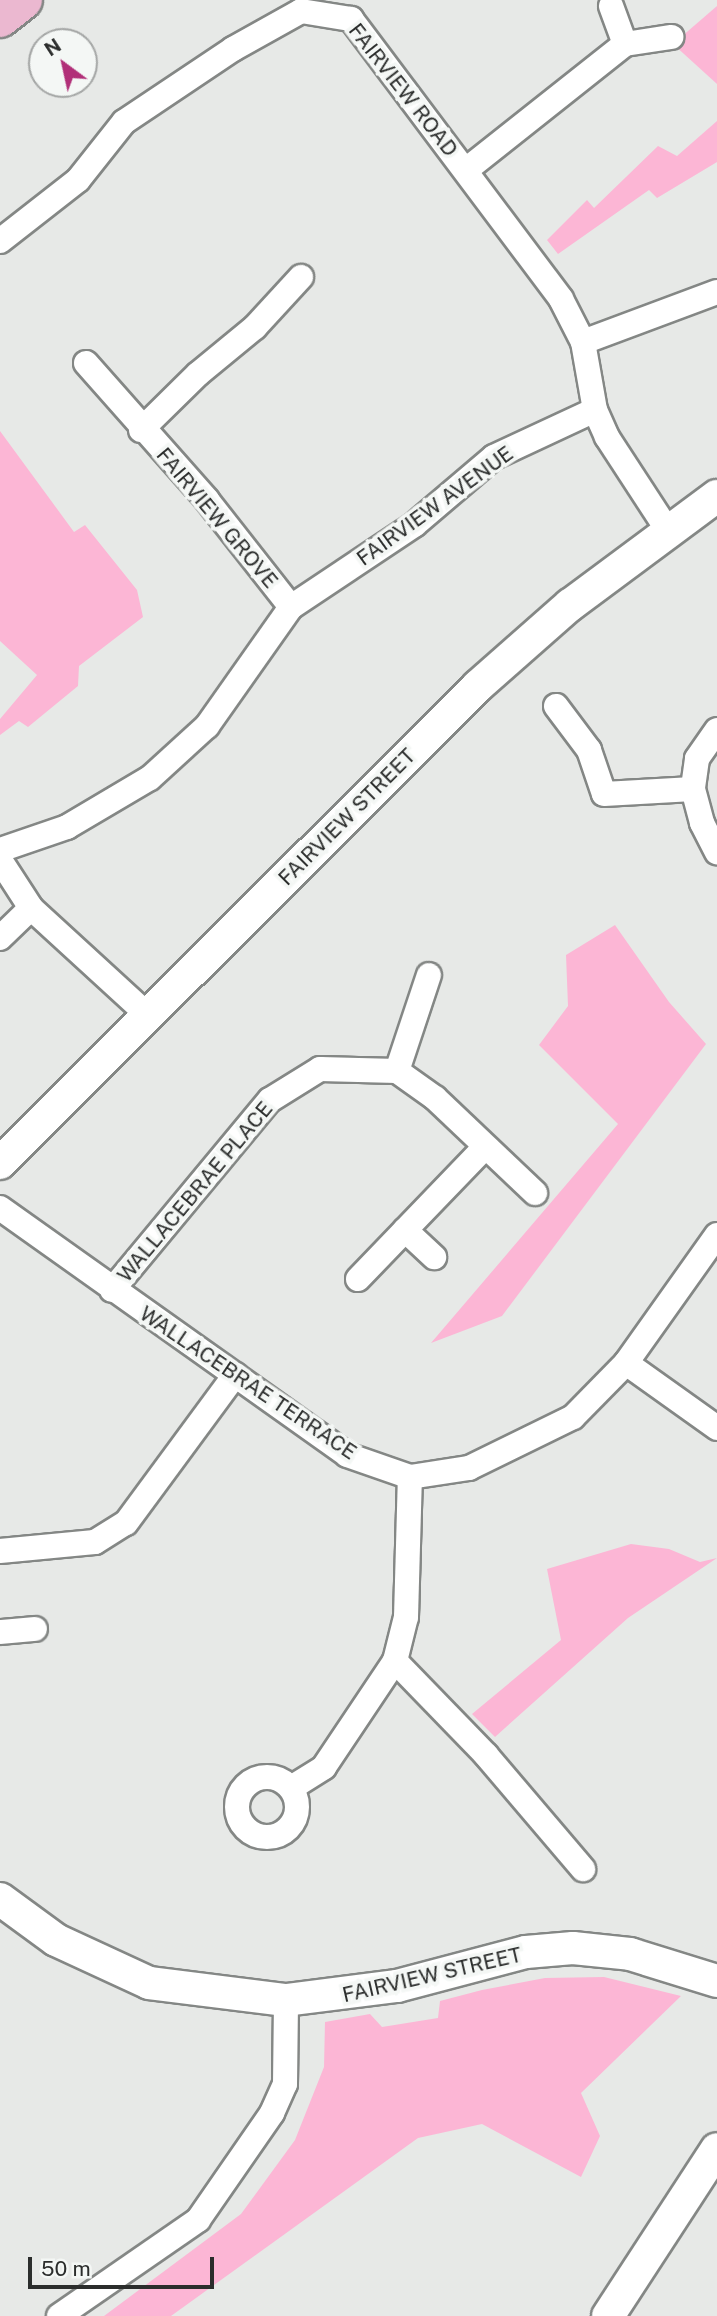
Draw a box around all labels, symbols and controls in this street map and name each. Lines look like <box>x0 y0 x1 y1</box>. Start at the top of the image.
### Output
street label: FAIRVIEW ROAD <box>343 18 463 162</box>
north arrow <box>28 28 98 98</box>
text: N <box>40 34 65 60</box>
street label: FAIRVIEW AVENUE <box>352 441 518 571</box>
street label: FAIRVIEW GROVE <box>151 443 283 593</box>
street label: FAIRVIEW STREET <box>273 743 421 891</box>
street label: WALLACEBRAE PLACE <box>112 1097 278 1287</box>
street label: WALLACEBRAE TERRACE <box>135 1301 361 1465</box>
street label: FAIRVIEW STREET <box>340 1942 524 2008</box>
scale bar <box>32 2242 217 2286</box>
text: 50 m <box>41 2256 91 2281</box>

